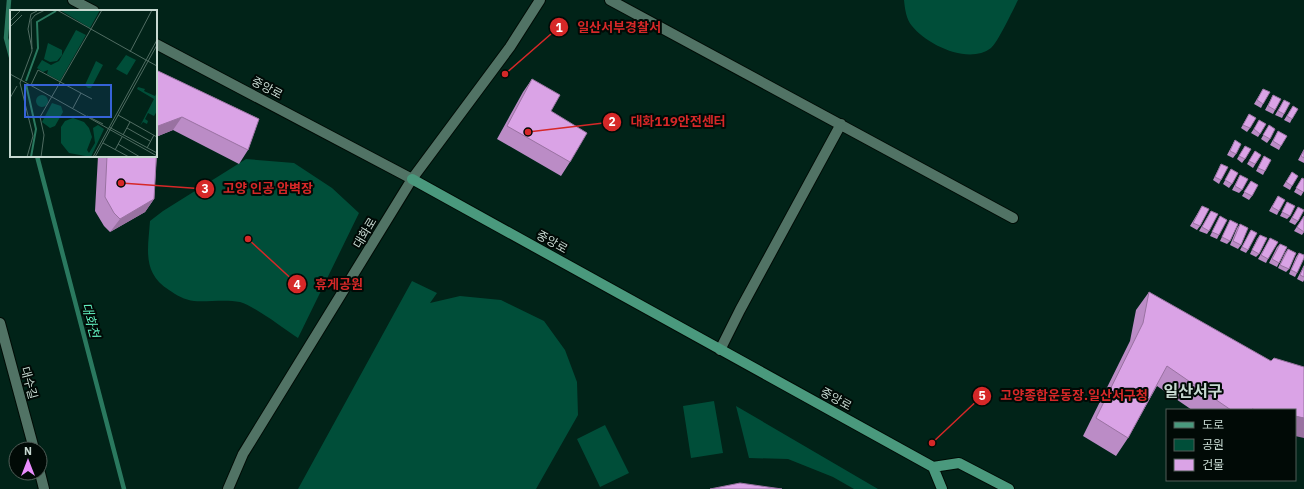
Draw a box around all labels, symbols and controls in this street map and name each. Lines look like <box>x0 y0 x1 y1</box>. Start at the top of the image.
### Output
inset map <box>10 10 157 157</box>
callout: 일산서부경찰서 <box>549 15 669 40</box>
text: 일산서부경찰서 <box>577 19 661 36</box>
text: 1 <box>555 20 563 35</box>
street label: 중앙로 <box>249 73 285 102</box>
callout: 대화119안전센터 <box>602 109 734 134</box>
text: 대화119안전센터 <box>630 113 726 130</box>
text: 2 <box>608 114 616 129</box>
callout: 고양 인공 암벽장 <box>195 176 321 201</box>
text: 고양 인공 암벽장 <box>223 180 313 197</box>
text: 3 <box>201 181 209 196</box>
street label: 대화로 <box>350 215 380 251</box>
street label: 중앙로 <box>534 227 570 256</box>
callout: 휴게공원 <box>287 272 371 297</box>
text: 휴게공원 <box>315 276 363 293</box>
text: 4 <box>293 277 301 292</box>
water label: 대화천 <box>78 301 104 341</box>
street label: 대수길 <box>18 365 41 401</box>
district label: 일산서구 <box>1164 381 1222 401</box>
callout: 고양종합운동장.일산서구청 <box>972 383 1155 408</box>
street label: 중앙로 <box>818 384 854 413</box>
text: 고양종합운동장.일산서구청 <box>1000 387 1148 404</box>
text: 5 <box>978 388 986 403</box>
legend <box>1166 409 1296 481</box>
text: 도로 <box>1202 417 1224 432</box>
text: 공원 <box>1202 437 1224 452</box>
north arrow <box>8 441 48 481</box>
text: N <box>24 444 32 458</box>
text: 건물 <box>1202 457 1224 472</box>

